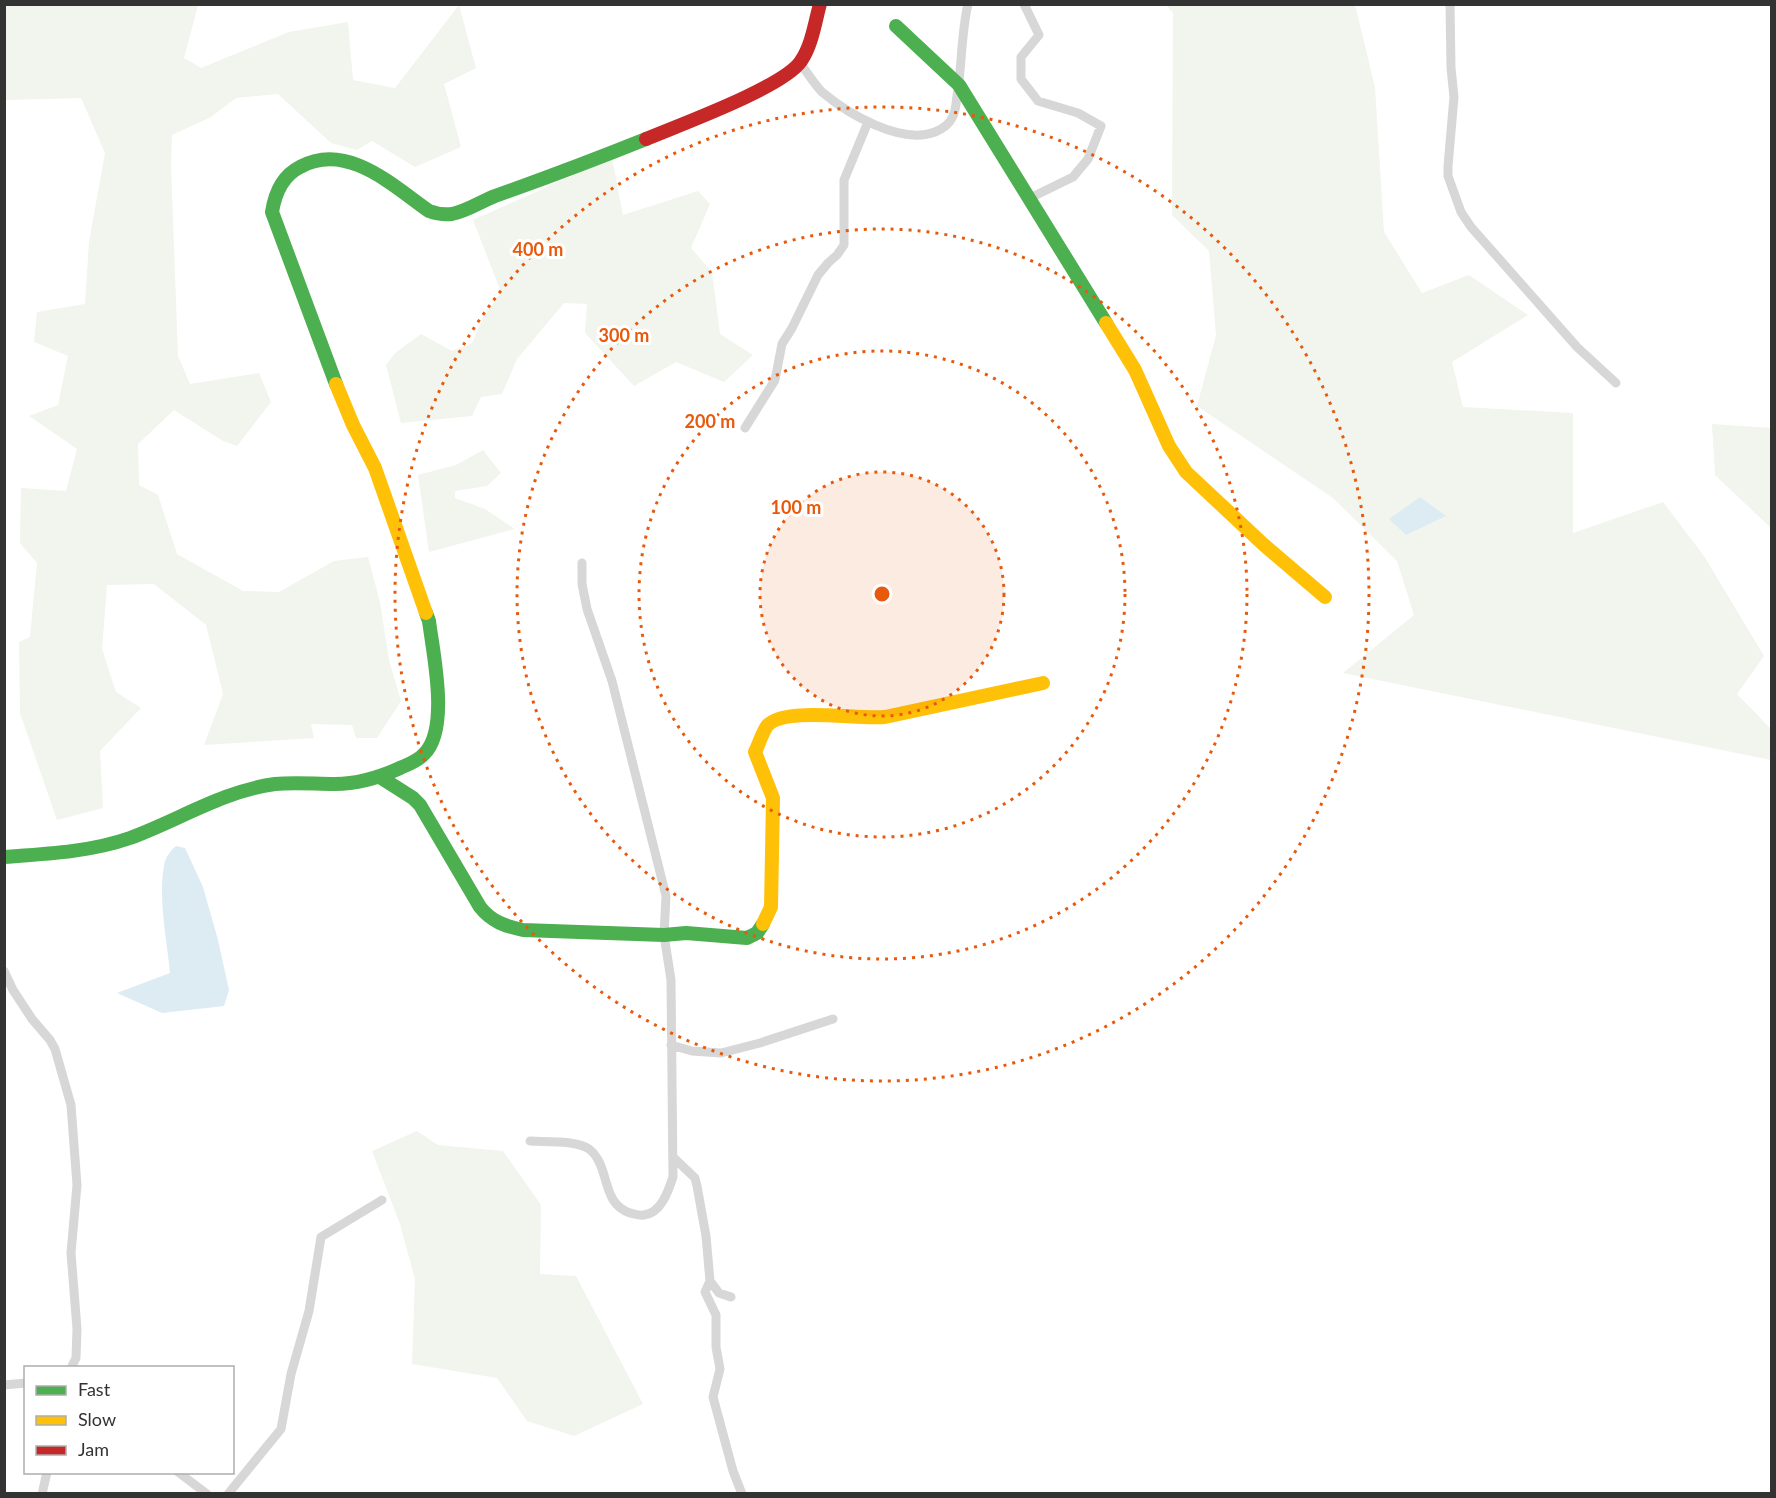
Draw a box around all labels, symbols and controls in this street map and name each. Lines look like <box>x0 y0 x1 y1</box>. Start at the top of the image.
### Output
text: 400 m <box>513 238 563 260</box>
text: 300 m <box>599 324 649 346</box>
text: 200 m <box>685 410 735 432</box>
text: 100 m <box>771 496 821 518</box>
centre of rings <box>872 584 892 604</box>
legend <box>24 1366 234 1474</box>
text: Fast <box>78 1378 111 1400</box>
text: Slow <box>78 1408 116 1430</box>
text: Jam <box>78 1438 109 1460</box>

